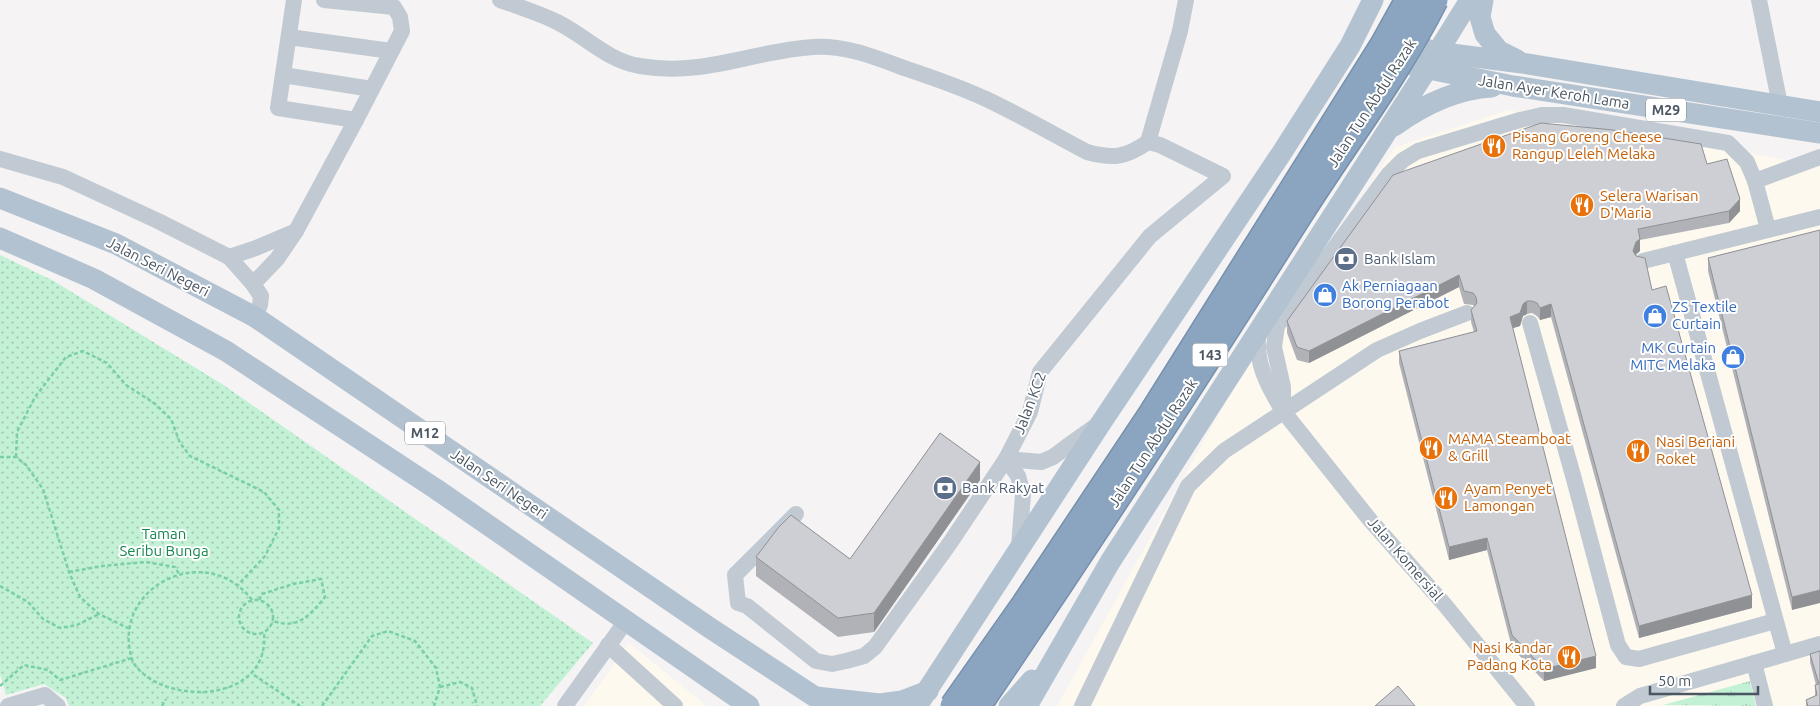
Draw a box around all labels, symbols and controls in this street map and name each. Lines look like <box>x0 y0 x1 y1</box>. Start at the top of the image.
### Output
street label: Jalan Tun Abdul Razak <box>1324 35 1420 170</box>
street label: Jalan Ayer Keroh Lama <box>1477 71 1631 112</box>
road number: M29 <box>1646 98 1686 122</box>
place label: Pisang Goreng Cheese Rangup Leleh Melaka <box>1512 128 1662 162</box>
restaurant icon: Pisang Goreng Cheese Rangup Leleh Melaka <box>1481 133 1507 159</box>
place label: Selera Warisan D'Maria <box>1600 187 1699 221</box>
restaurant icon: Selera Warisan D'Maria <box>1569 192 1595 218</box>
street label: Jalan Seri Negeri <box>104 233 212 300</box>
bank icon: Bank Islam <box>1333 246 1359 272</box>
place label: Bank Islam <box>1364 250 1436 267</box>
place label: Ak Perniagaan Borong Perabot <box>1342 277 1449 311</box>
shop icon: Ak Perniagaan Borong Perabot <box>1312 282 1338 308</box>
place label: ZS Textile Curtain <box>1672 298 1737 332</box>
shop icon: ZS Textile Curtain <box>1642 303 1668 329</box>
place label: MK Curtain MITC Melaka <box>1630 339 1716 373</box>
road number: 143 <box>1192 344 1228 366</box>
shop icon: MK Curtain MITC Melaka <box>1720 344 1746 370</box>
street label: Jalan KC2 <box>1010 369 1049 436</box>
street label: Jalan Tun Abdul Razak <box>1105 375 1201 510</box>
road number: M12 <box>405 422 445 444</box>
place label: MAMA Steamboat & Grill <box>1448 430 1571 464</box>
place label: Nasi Beriani Roket <box>1656 433 1735 467</box>
restaurant icon: MAMA Steamboat & Grill <box>1418 435 1444 461</box>
restaurant icon: Nasi Beriani Roket <box>1625 438 1651 464</box>
street label: Jalan Seri Negeri <box>448 445 551 522</box>
bank icon: Bank Rakyat <box>932 475 958 501</box>
place label: Bank Rakyat <box>962 479 1044 496</box>
place label: Ayam Penyet Lamongan <box>1464 480 1552 514</box>
restaurant icon: Ayam Penyet Lamongan <box>1433 485 1459 511</box>
street label: Jalan Komersial <box>1364 513 1446 604</box>
park label: Taman Seribu Bunga <box>119 525 209 559</box>
place label: Nasi Kandar Padang Kota <box>1467 639 1552 673</box>
restaurant icon: Nasi Kandar Padang Kota <box>1556 644 1582 670</box>
scale bar <box>1650 664 1758 696</box>
text: 50 m <box>1658 672 1691 689</box>

